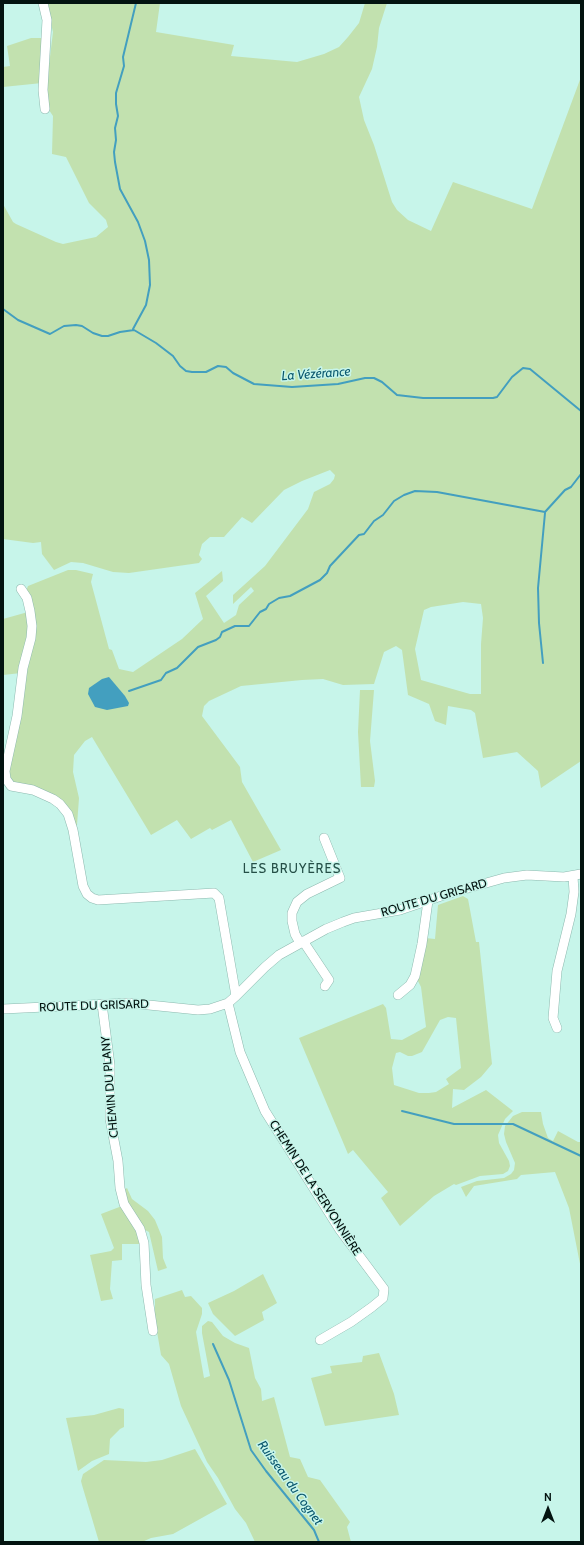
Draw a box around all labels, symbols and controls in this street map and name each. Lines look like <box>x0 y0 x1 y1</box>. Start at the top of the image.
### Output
water label: La Vézérance <box>281 364 351 384</box>
district label: LES BRUYÈRES <box>243 861 341 877</box>
street label: ROUTE DU GRISARD <box>379 876 489 920</box>
street label: ROUTE DU GRISARD <box>39 997 149 1015</box>
street label: CHEMIN DU PLANY <box>98 1036 122 1138</box>
street label: CHEMIN DE LA SERVONNIÈRE <box>266 1118 364 1258</box>
water label: Ruisseau du Cognet <box>254 1438 326 1528</box>
north arrow <box>528 1489 568 1529</box>
text: N <box>544 1490 552 1504</box>

